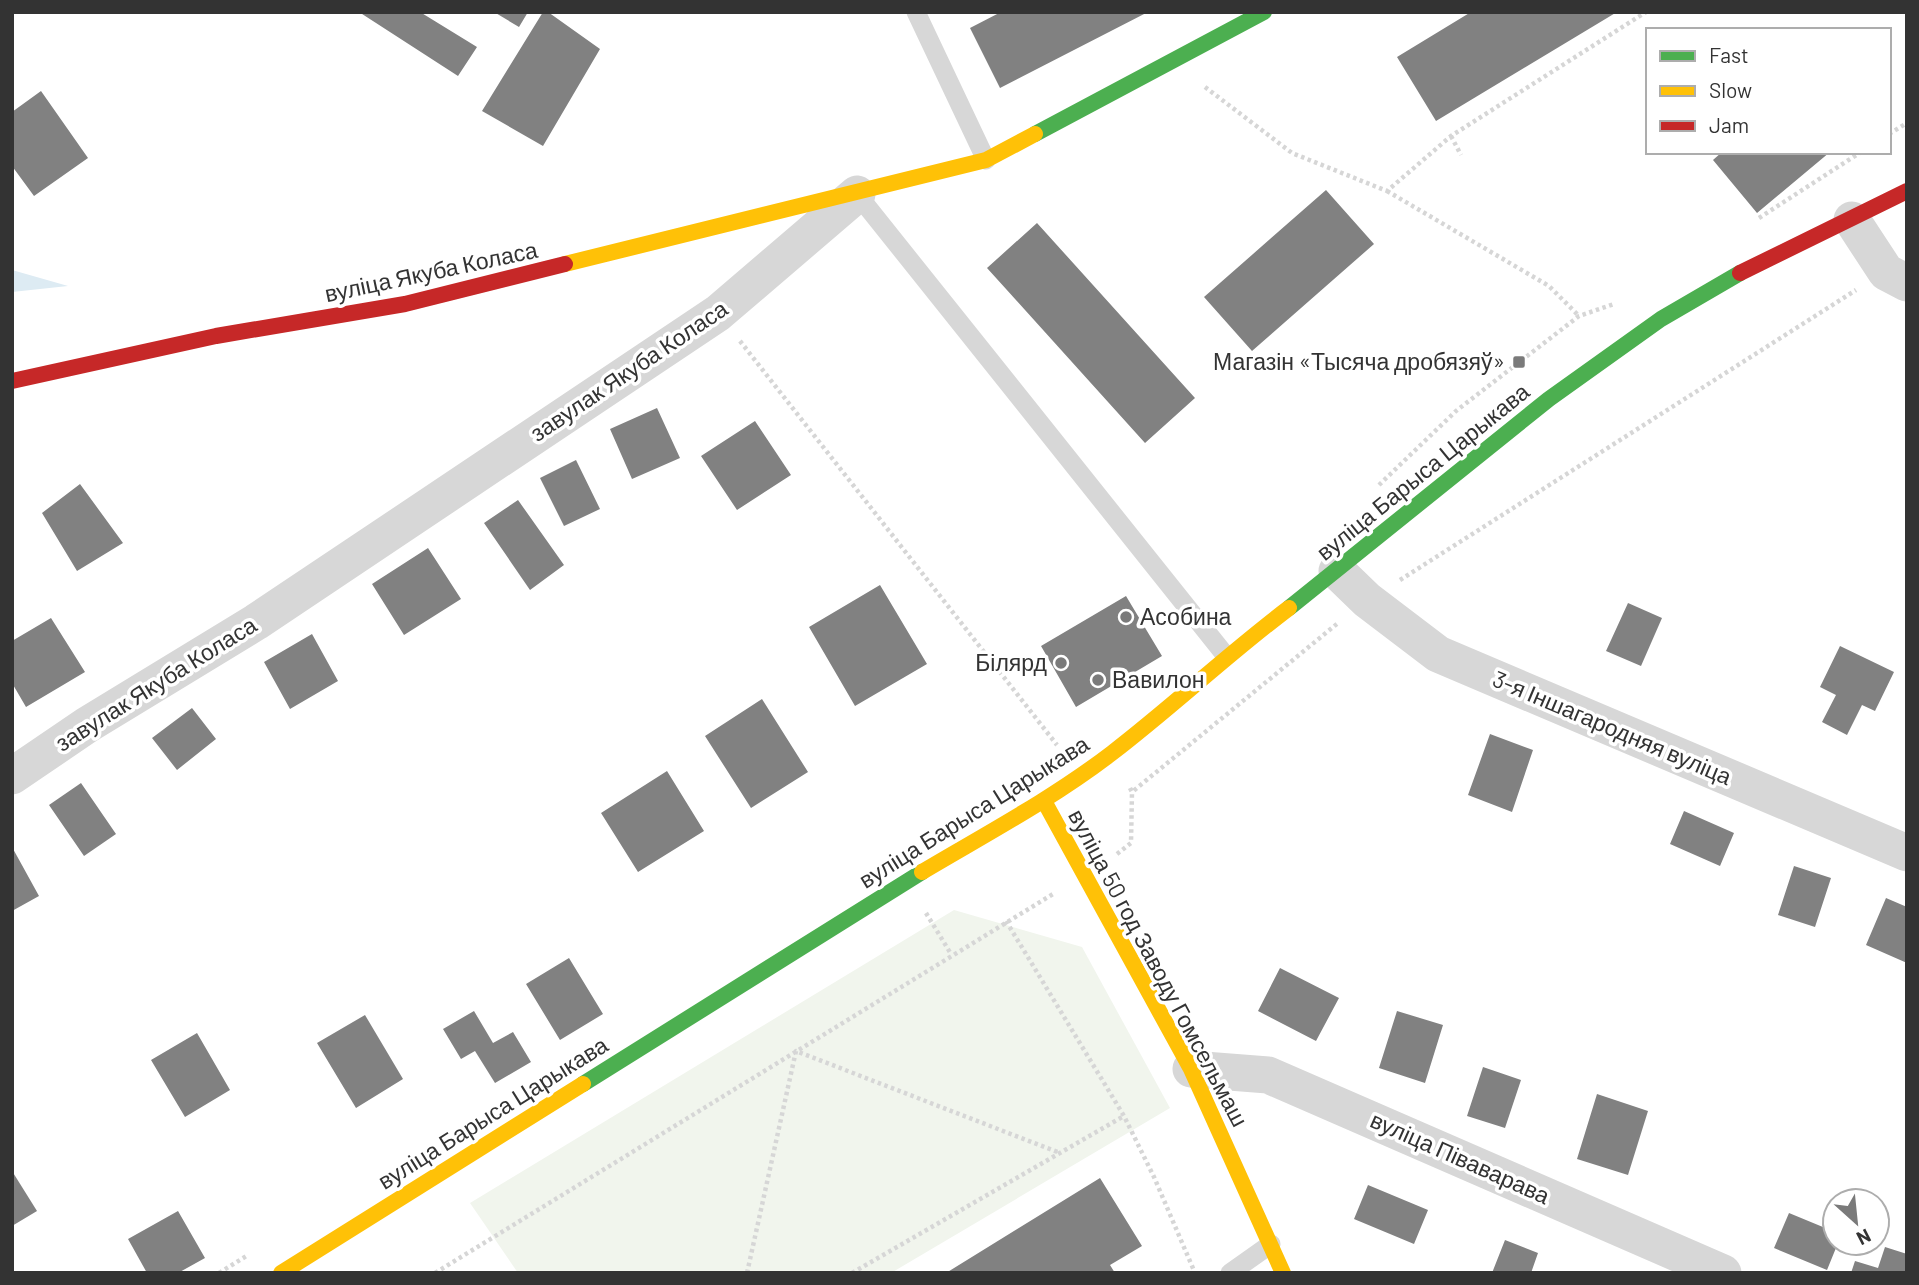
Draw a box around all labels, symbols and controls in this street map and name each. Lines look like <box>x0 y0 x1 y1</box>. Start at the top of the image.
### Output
legend <box>1646 28 1891 154</box>
text: Fast <box>1709 42 1749 67</box>
text: Slow <box>1709 77 1752 102</box>
text: Jam <box>1709 112 1749 137</box>
street label: вуліца Якуба Коласа <box>322 235 540 307</box>
street label: завулак Якуба Коласа <box>525 294 733 447</box>
place label: Магазін «Тысяча дробязяў» <box>1213 347 1505 375</box>
marker: Магазін «Тысяча дробязяў» <box>1511 354 1527 370</box>
street label: вуліца Барыса Царыкава <box>1310 377 1535 566</box>
place label: Асобина <box>1140 602 1232 630</box>
marker: Асобина <box>1118 609 1134 625</box>
street label: завулак Якуба Коласа <box>50 610 261 756</box>
place label: Білярд <box>975 648 1048 676</box>
marker: Білярд <box>1053 655 1069 671</box>
street label: 3-я Іншагародняя вуліца <box>1489 664 1736 790</box>
place label: Вавилон <box>1112 665 1204 693</box>
marker: Вавилон <box>1090 672 1106 688</box>
street label: вуліца Барыса Царыкава <box>853 729 1094 893</box>
street label: вуліца 50 год Заводу Гомсельмаш <box>1063 804 1255 1131</box>
street label: вуліца Барыса Царыкава <box>372 1030 613 1194</box>
street label: вуліца Піваварава <box>1366 1105 1555 1209</box>
north arrow <box>1821 1187 1891 1257</box>
text: N <box>1853 1224 1875 1251</box>

